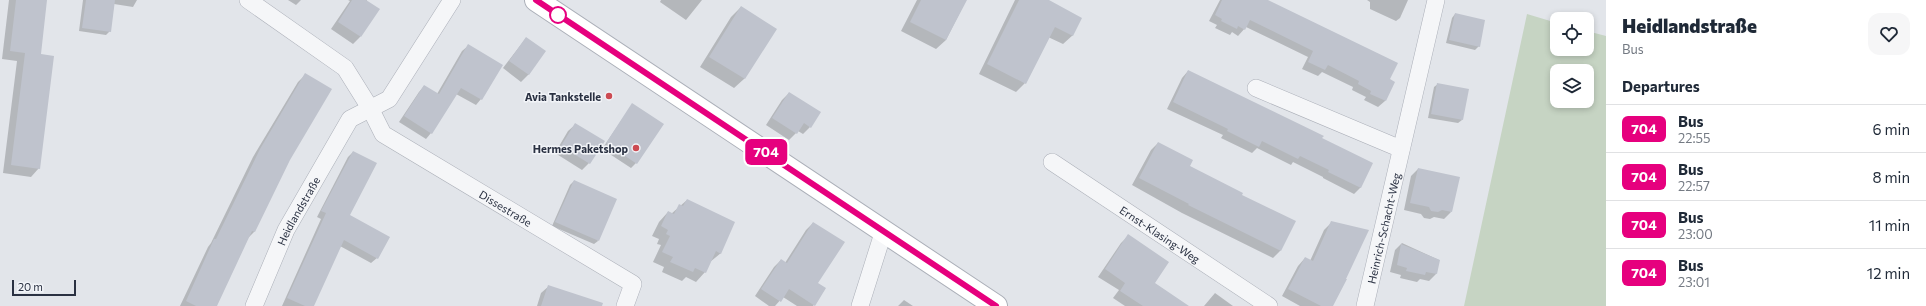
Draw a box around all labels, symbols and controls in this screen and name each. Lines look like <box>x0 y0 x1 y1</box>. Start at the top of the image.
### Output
unlabelled marker <box>549 6 567 24</box>
map controls <box>1550 12 1594 108</box>
button: locate <box>1550 12 1594 56</box>
button: heart <box>1868 13 1910 55</box>
text: Heidlandstraße <box>1622 14 1757 37</box>
text: Bus <box>1622 41 1644 57</box>
button: layers <box>1550 64 1594 108</box>
text: Departures <box>1622 77 1700 95</box>
place label: Avia Tankstelle <box>525 90 601 103</box>
marker: Avia Tankstelle <box>604 91 614 101</box>
text: Bus <box>1678 112 1703 130</box>
text: 704 <box>1631 120 1657 137</box>
text: 6 min <box>1872 120 1910 138</box>
text: 22:55 <box>1678 130 1710 146</box>
line badge: 704 <box>743 139 789 165</box>
place label: Hermes Paketshop <box>533 142 628 155</box>
marker: Hermes Paketshop <box>631 143 641 153</box>
text: 704 <box>753 143 779 160</box>
text: Bus <box>1678 160 1703 178</box>
text: 704 <box>1631 168 1657 185</box>
text: 8 min <box>1872 168 1910 186</box>
street label: Heinrich-Schacht-Weg <box>1364 171 1402 285</box>
street label: Heidlandstraße <box>274 174 322 247</box>
text: 22:57 <box>1678 178 1710 194</box>
street label: Dissestraße <box>477 187 535 229</box>
street label: Ernst-Klasing-Weg <box>1118 203 1203 265</box>
text: Bus <box>1678 208 1703 226</box>
text: 704 <box>1631 216 1657 233</box>
text: 11 min <box>1869 216 1910 234</box>
text: 23:00 <box>1678 226 1713 242</box>
text: Bus <box>1678 256 1703 274</box>
text: 704 <box>1631 264 1657 281</box>
text: 12 min <box>1867 264 1910 282</box>
text: 23:01 <box>1678 274 1710 290</box>
scale bar <box>12 278 76 297</box>
text: 20 m <box>18 280 43 293</box>

